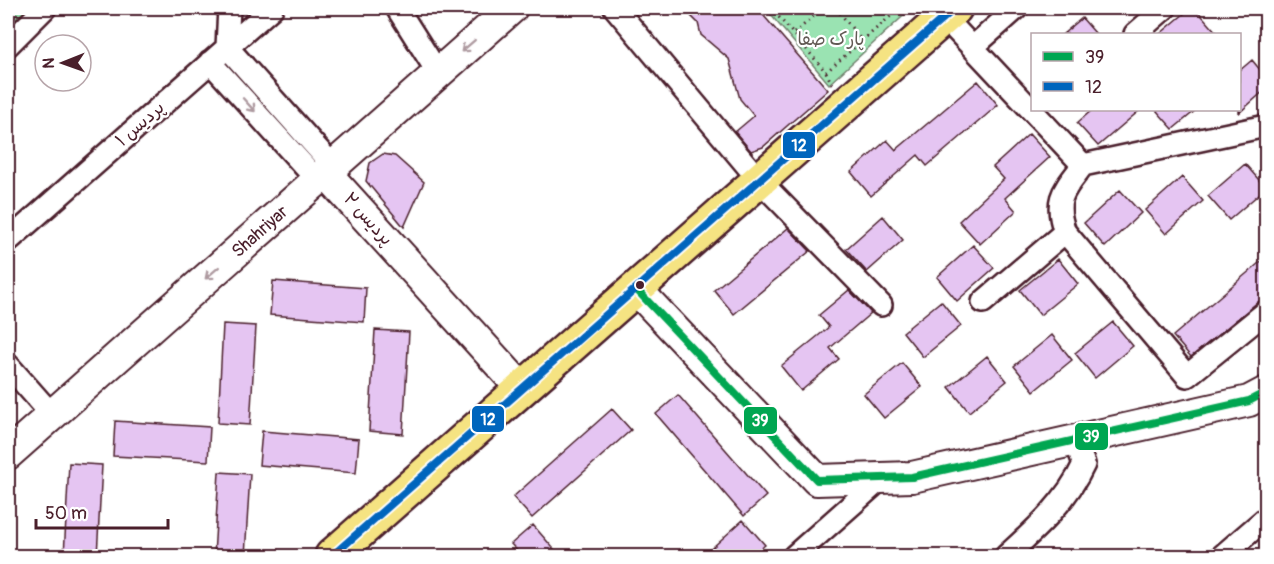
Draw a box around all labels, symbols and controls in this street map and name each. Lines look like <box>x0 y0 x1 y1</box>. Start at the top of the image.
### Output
park label: پارک صفا <box>798 28 864 51</box>
north arrow <box>33 33 93 93</box>
legend <box>1031 33 1241 111</box>
one-way arrow <box>461 39 476 53</box>
text: 39 <box>1085 46 1104 69</box>
text: N <box>39 57 59 69</box>
text: 12 <box>1085 76 1102 99</box>
street label: پردیس ۱ <box>111 96 169 152</box>
one-way arrow <box>242 97 256 112</box>
line badge: 12 <box>782 131 816 159</box>
text: 12 <box>791 136 807 156</box>
street label: پردیس ۲ <box>338 188 398 250</box>
street label: Shahriyar <box>227 200 293 262</box>
one-way arrow <box>205 266 220 280</box>
unlabelled marker <box>634 279 646 291</box>
line badge: 12 <box>471 405 505 433</box>
line badge: 39 <box>743 406 778 435</box>
text: 12 <box>480 410 496 430</box>
text: 39 <box>751 411 769 431</box>
line badge: 39 <box>1074 422 1109 451</box>
text: 39 <box>1082 427 1100 447</box>
scale bar <box>36 492 168 530</box>
text: 50 m <box>45 502 87 525</box>

